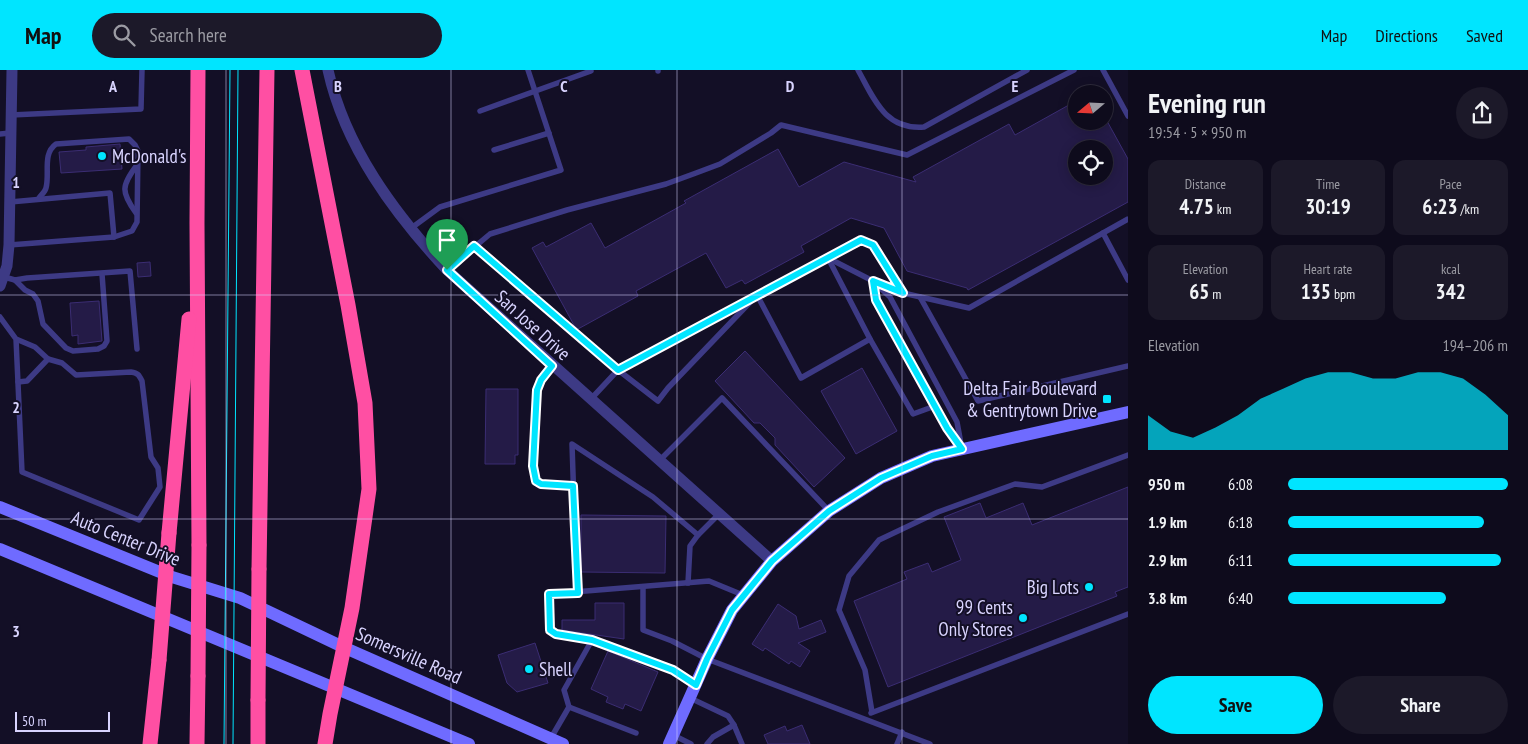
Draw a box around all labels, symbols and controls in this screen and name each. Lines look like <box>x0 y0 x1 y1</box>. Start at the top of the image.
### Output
search box <box>92 13 442 58</box>
text: Map <box>25 20 62 51</box>
icon: search <box>110 21 138 49</box>
text: Search here <box>150 23 227 47</box>
text: Map <box>1321 24 1347 47</box>
text: Directions <box>1375 24 1438 47</box>
text: Saved <box>1466 24 1503 47</box>
text: A <box>108 76 118 96</box>
text: B <box>334 76 342 96</box>
text: C <box>560 76 568 96</box>
text: D <box>786 76 795 96</box>
text: E <box>1012 76 1019 96</box>
text: Evening run <box>1148 84 1266 121</box>
north arrow <box>1068 85 1112 130</box>
map controls <box>1068 85 1113 185</box>
button: share <box>1456 87 1508 139</box>
text: 19:54 · 5 × 950 m <box>1148 122 1246 142</box>
button: locate <box>1068 140 1113 185</box>
place label: McDonald's <box>112 144 187 168</box>
marker: McDonald's <box>96 150 108 162</box>
text: 1 <box>12 172 20 192</box>
text: Distance <box>1185 175 1226 193</box>
text: Time <box>1316 175 1340 193</box>
text: Pace <box>1440 175 1462 193</box>
text: 4.75 <box>1179 193 1214 220</box>
text: 30:19 <box>1305 193 1351 220</box>
text: 6:23 <box>1422 193 1458 220</box>
text: km <box>1214 200 1231 218</box>
text: /km <box>1458 200 1479 218</box>
pin <box>426 219 468 270</box>
icon: arrive <box>433 226 461 254</box>
text: Elevation <box>1183 260 1228 278</box>
text: Heart rate <box>1304 260 1352 278</box>
text: kcal <box>1441 260 1460 278</box>
text: 65 <box>1189 278 1209 305</box>
text: 135 <box>1301 278 1331 305</box>
text: 342 <box>1436 278 1466 305</box>
street label: San Jose Drive <box>490 285 576 365</box>
text: m <box>1209 285 1221 303</box>
text: bpm <box>1331 285 1355 303</box>
text: Elevation <box>1148 335 1199 355</box>
text: 194–206 m <box>1443 335 1508 355</box>
place label: Delta Fair Boulevard & Gentrytown Drive <box>963 376 1097 422</box>
marker: Delta Fair Boulevard & Gentrytown Drive <box>1101 393 1113 405</box>
text: 2 <box>12 397 20 417</box>
text: 950 m <box>1148 474 1185 494</box>
text: 6:08 <box>1228 474 1253 494</box>
street label: Auto Center Drive <box>68 505 184 571</box>
text: 1.9 km <box>1148 512 1187 532</box>
text: 6:18 <box>1228 512 1253 532</box>
text: 2.9 km <box>1148 550 1187 570</box>
text: 6:11 <box>1228 550 1253 570</box>
place label: Big Lots <box>1027 575 1079 599</box>
marker: Big Lots <box>1083 581 1095 593</box>
text: 3.8 km <box>1148 588 1187 608</box>
text: 6:40 <box>1228 588 1253 608</box>
place label: 99 Cents Only Stores <box>938 595 1013 641</box>
marker: 99 Cents Only Stores <box>1017 612 1029 624</box>
text: 3 <box>12 621 20 641</box>
street label: Somersville Road <box>353 621 465 689</box>
place label: Shell <box>539 657 573 681</box>
marker: Shell <box>523 663 535 675</box>
button: Save <box>1148 676 1323 734</box>
button: Share <box>1333 676 1508 734</box>
scale bar <box>15 709 110 732</box>
text: 50 m <box>22 712 47 730</box>

